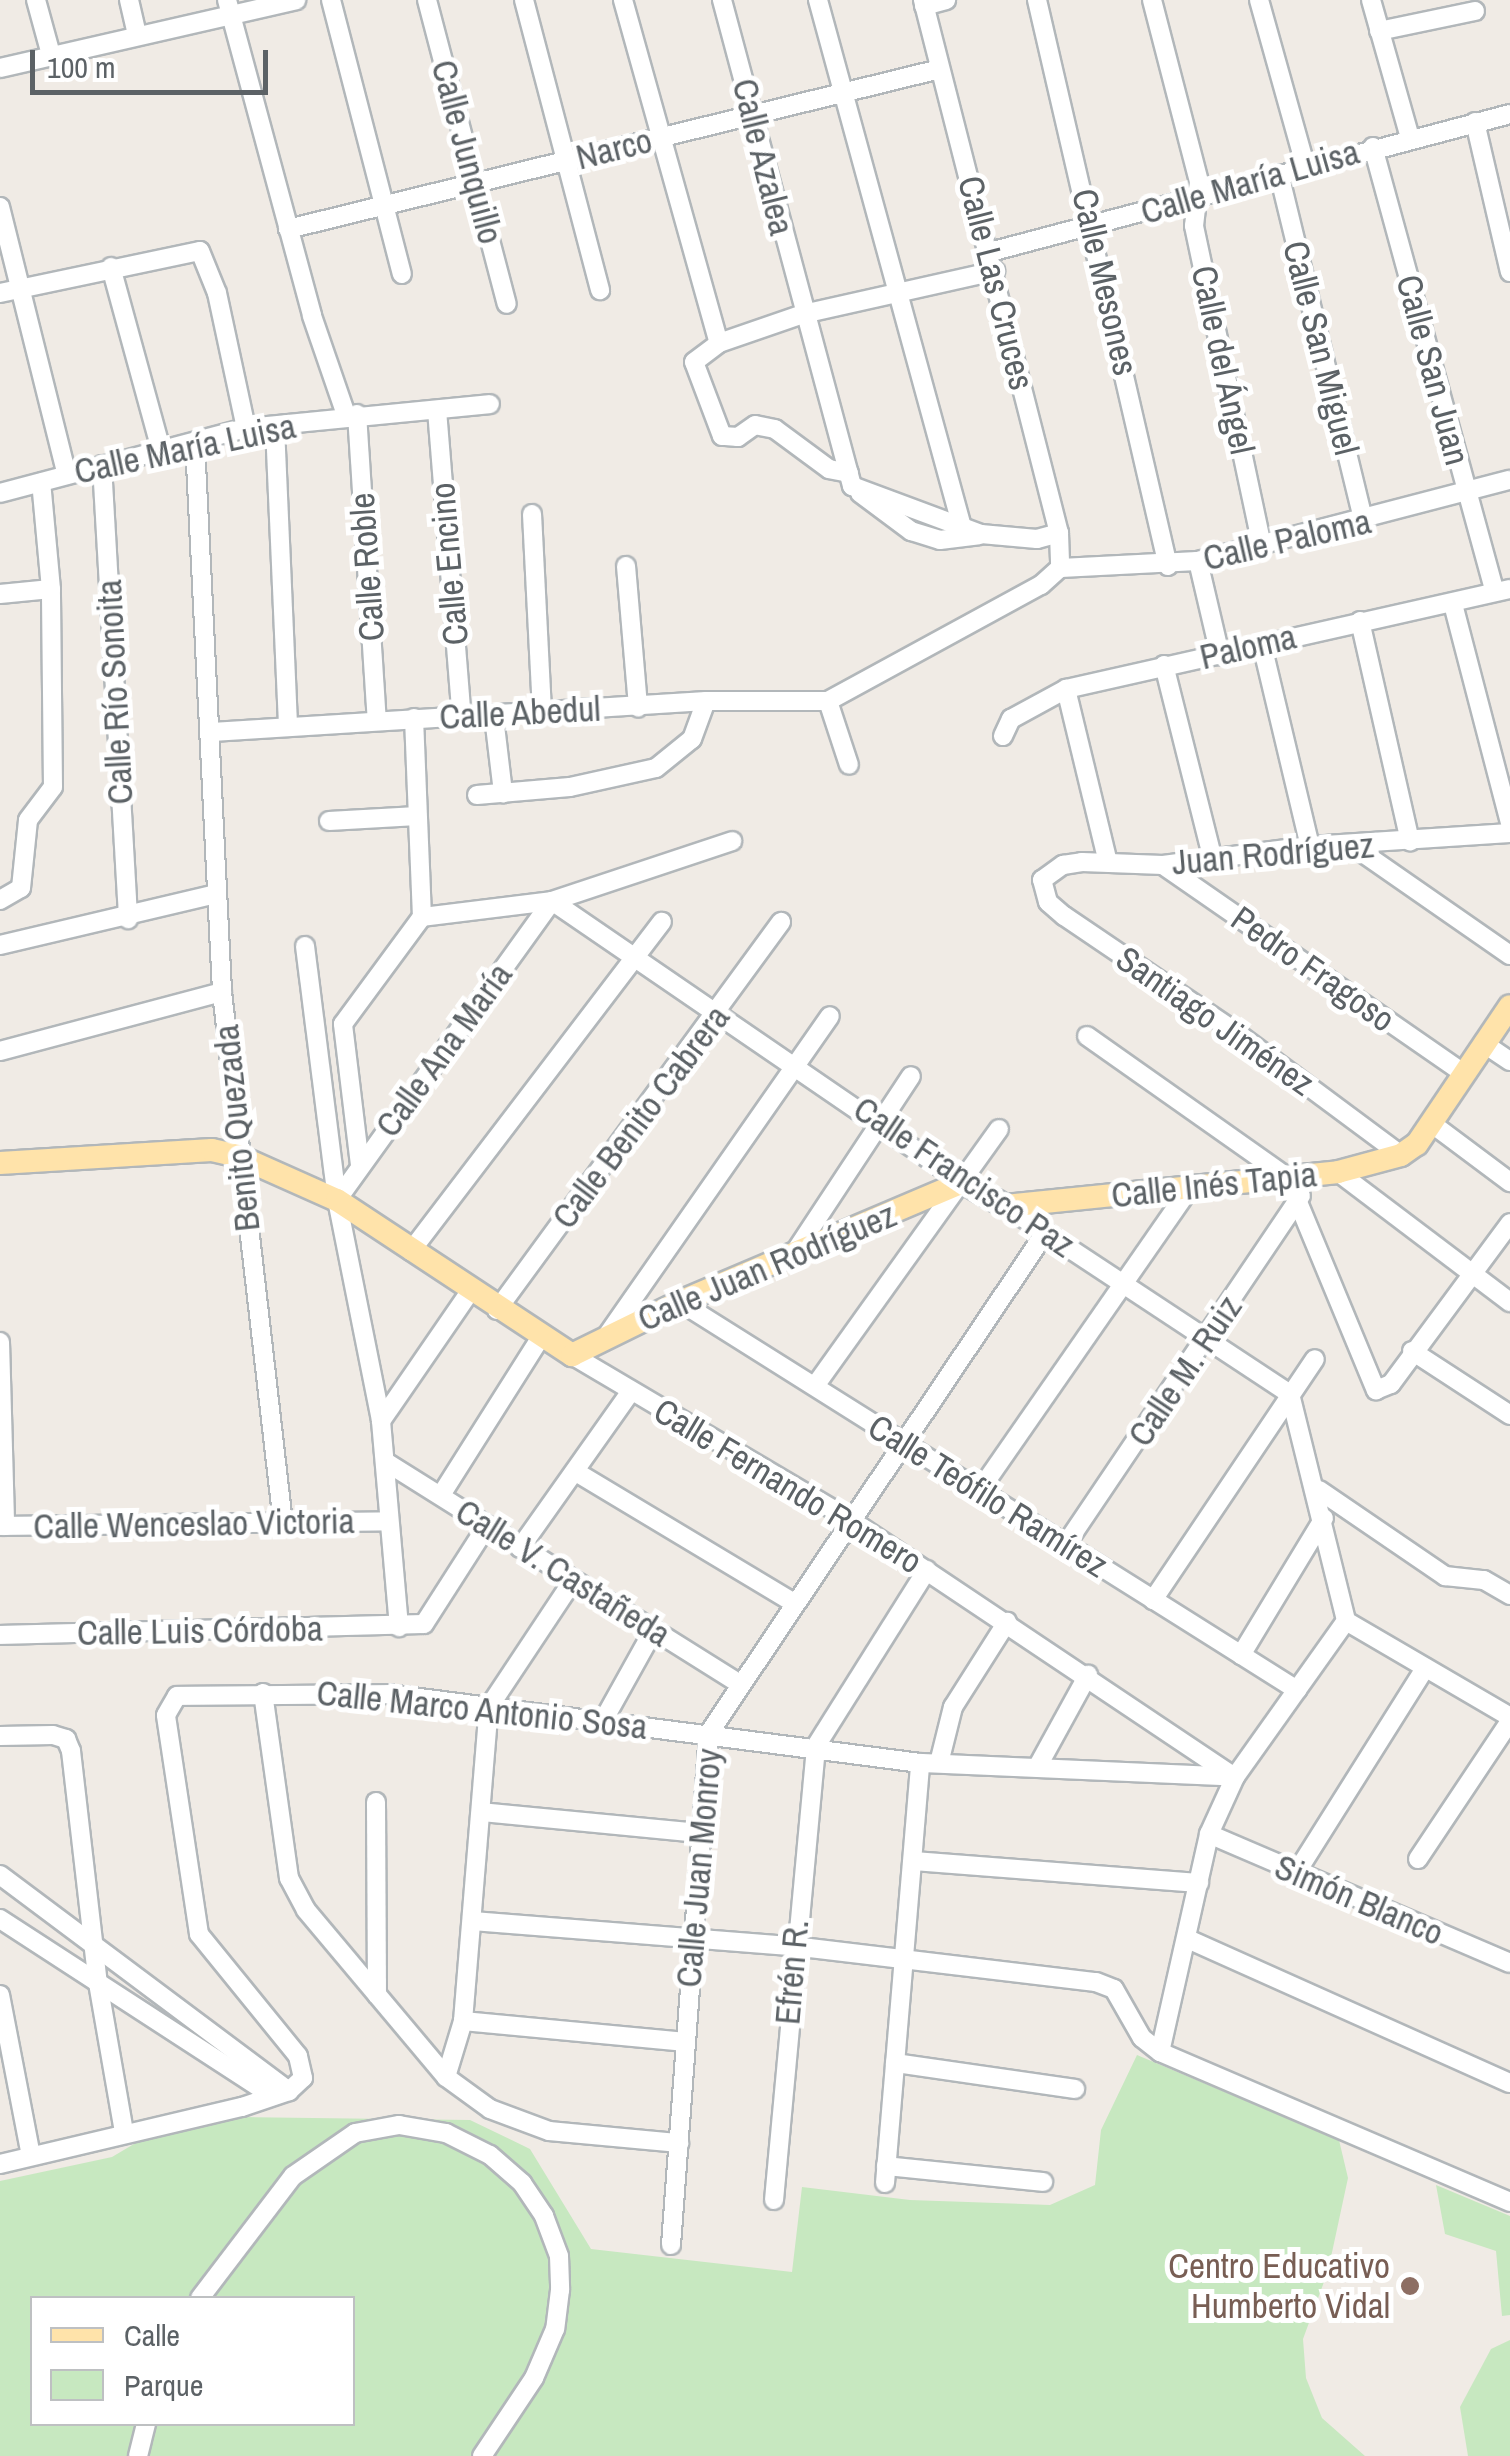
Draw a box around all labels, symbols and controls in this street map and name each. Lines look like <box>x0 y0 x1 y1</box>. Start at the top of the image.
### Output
scale bar <box>35 30 272 92</box>
text: 100 m <box>47 47 115 87</box>
street label: Calle Junquillo <box>422 56 512 248</box>
street label: Calle Azalea <box>723 74 803 240</box>
street label: Narco <box>572 119 656 179</box>
street label: Calle María Luisa <box>1136 131 1364 233</box>
street label: Calle Las Cruces <box>949 172 1043 394</box>
street label: Calle Mesones <box>1063 185 1147 379</box>
street label: Calle San Miguel <box>1274 237 1368 459</box>
street label: Calle del Ángel <box>1182 261 1264 459</box>
street label: Calle San Juan <box>1388 271 1478 469</box>
street label: Calle María Luisa <box>71 405 299 493</box>
street label: Calle Encino <box>421 481 477 647</box>
street label: Calle Roble <box>341 492 393 642</box>
street label: Calle Paloma <box>1199 500 1375 580</box>
street label: Calle Río Sonoita <box>88 579 142 805</box>
street label: Paloma <box>1196 616 1300 678</box>
street label: Calle Abedul <box>438 688 602 738</box>
street label: Juan Rodríguez <box>1170 824 1376 884</box>
street label: Pedro Fragoso <box>1223 897 1403 1041</box>
street label: Santiago Jiménez <box>1108 937 1322 1105</box>
street label: Calle Ana María <box>367 954 521 1146</box>
street label: Calle Benito Cabrera <box>544 997 738 1237</box>
street label: Benito Quezada <box>205 1023 269 1233</box>
street label: Calle Francisco Paz <box>846 1088 1082 1266</box>
street label: Calle Inés Tapia <box>1109 1153 1319 1217</box>
street label: Calle Juan Rodríguez <box>632 1194 902 1340</box>
street label: Calle M. Ruiz <box>1119 1288 1251 1454</box>
street label: Calle Fernando Romero <box>647 1389 929 1583</box>
street label: Calle Teófilo Ramírez <box>861 1406 1115 1586</box>
street label: Calle V. Castañeda <box>448 1490 678 1656</box>
street label: Calle Wenceslao Victoria <box>33 1500 355 1548</box>
street label: Calle Luis Córdoba <box>77 1608 323 1654</box>
street label: Calle Marco Antonio Sosa <box>314 1672 650 1748</box>
street label: Calle Juan Monroy <box>668 1747 730 1989</box>
street label: Simón Blanco <box>1269 1846 1449 1954</box>
street label: Efrén R. <box>766 1918 818 2026</box>
place label: Centro Educativo Humberto Vidal <box>1168 2245 1390 2327</box>
marker: Centro Educativo Humberto Vidal <box>1399 2275 1421 2297</box>
legend <box>30 2296 355 2426</box>
text: Calle <box>124 2315 180 2355</box>
text: Parque <box>124 2365 203 2405</box>

